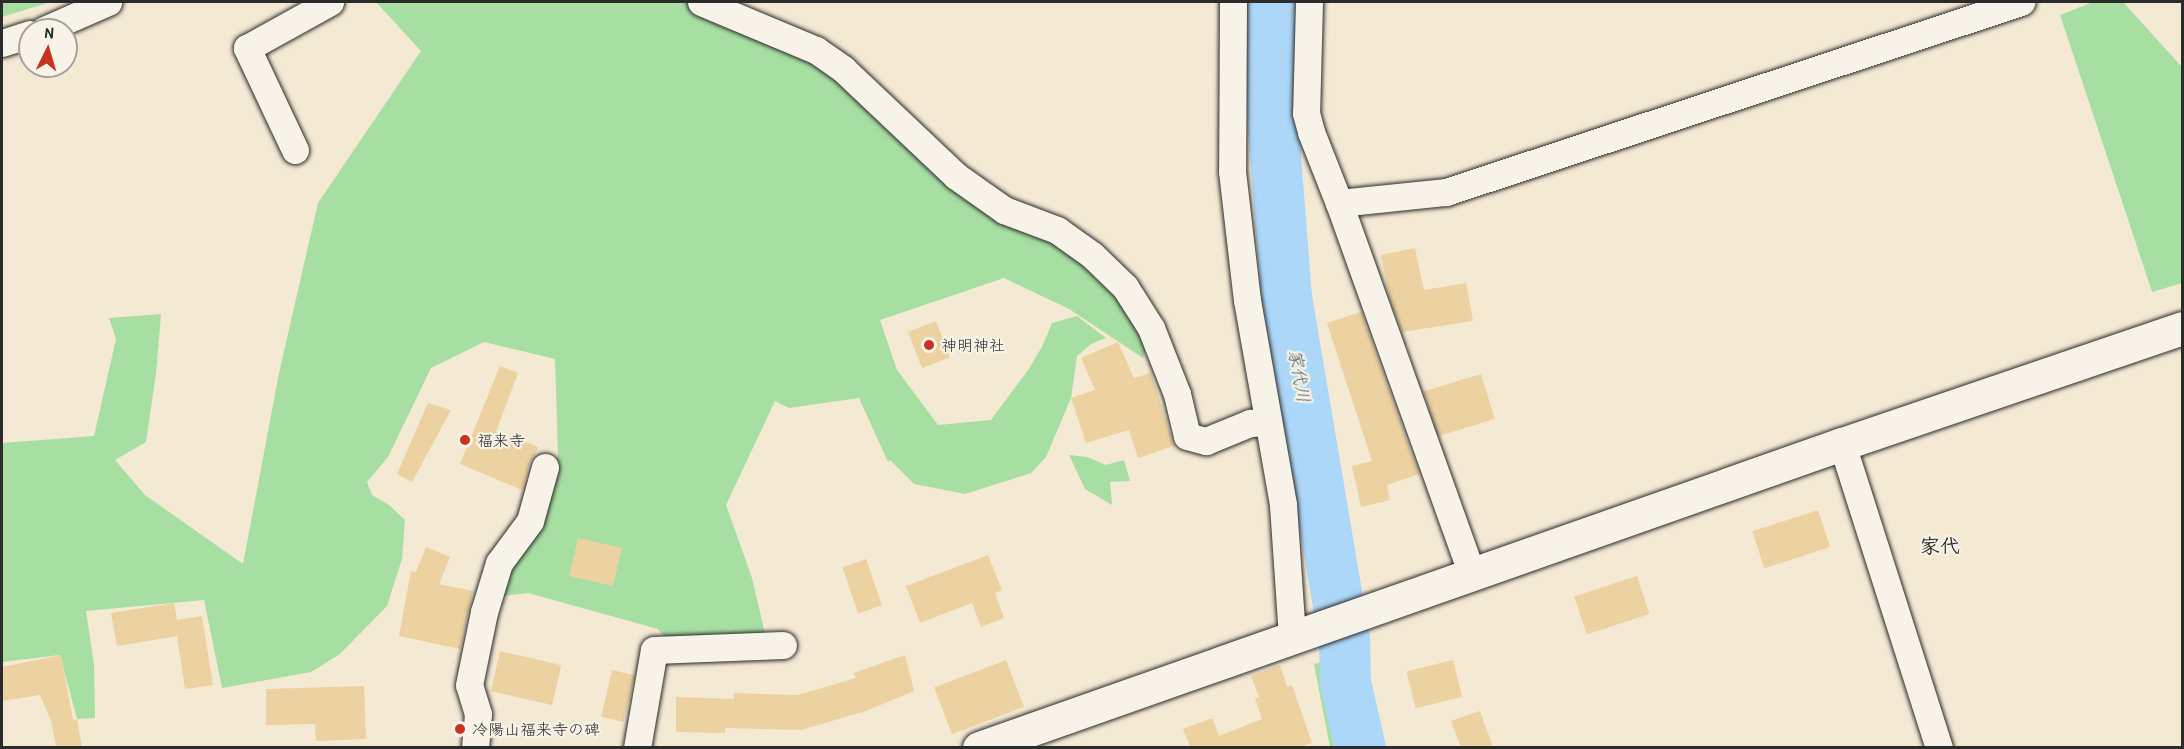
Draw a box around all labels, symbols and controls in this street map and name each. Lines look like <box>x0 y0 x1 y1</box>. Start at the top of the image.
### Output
north arrow <box>18 18 78 78</box>
text: N <box>44 21 55 43</box>
place label: 神明神社 <box>941 335 1005 355</box>
marker: 神明神社 <box>922 338 936 352</box>
water label: 家代川 <box>1284 348 1314 404</box>
place label: 福来寺 <box>477 430 525 450</box>
marker: 福来寺 <box>458 433 472 447</box>
district label: 家代 <box>1920 533 1960 557</box>
place label: 冷陽山福来寺の碑 <box>472 719 600 739</box>
marker: 冷陽山福来寺の碑 <box>453 722 467 736</box>

